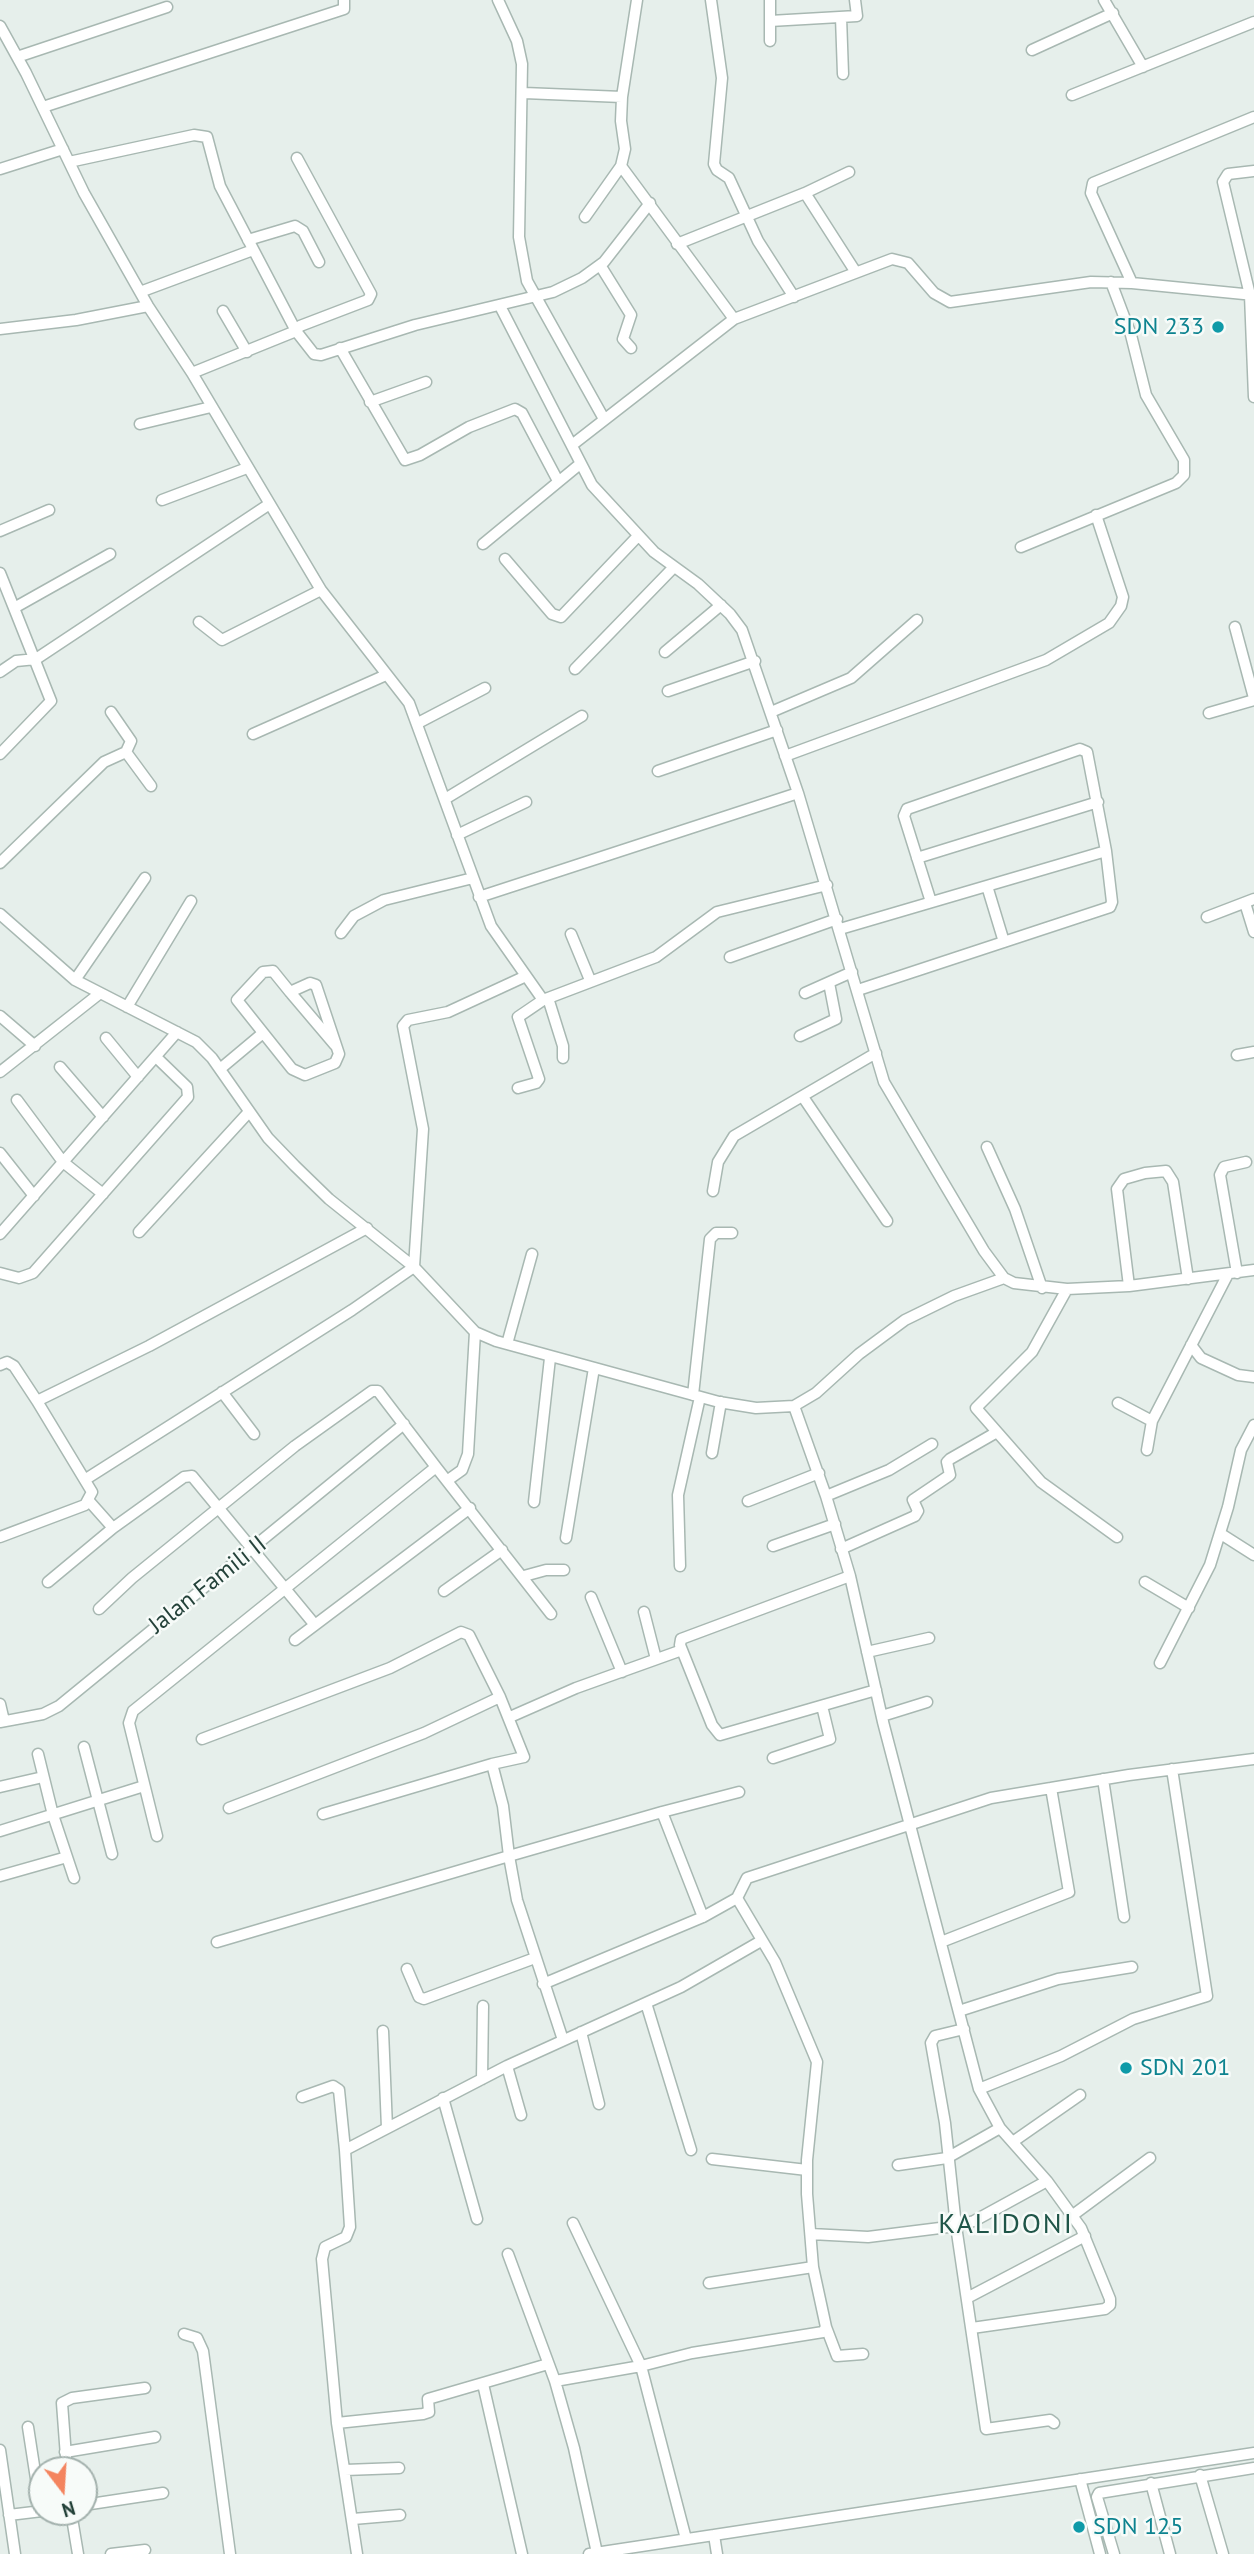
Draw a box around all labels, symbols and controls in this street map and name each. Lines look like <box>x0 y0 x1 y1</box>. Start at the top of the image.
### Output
place label: SDN 233 <box>1114 313 1204 341</box>
marker: SDN 233 <box>1210 319 1226 335</box>
street label: Jalan Famili II <box>143 1530 273 1640</box>
place label: SDN 201 <box>1140 2054 1230 2082</box>
marker: SDN 201 <box>1118 2060 1134 2076</box>
district label: KALIDONI <box>939 2208 1073 2242</box>
north arrow <box>28 2456 98 2526</box>
text: N <box>59 2496 78 2522</box>
place label: SDN 125 <box>1093 2513 1183 2541</box>
marker: SDN 125 <box>1071 2519 1087 2535</box>

